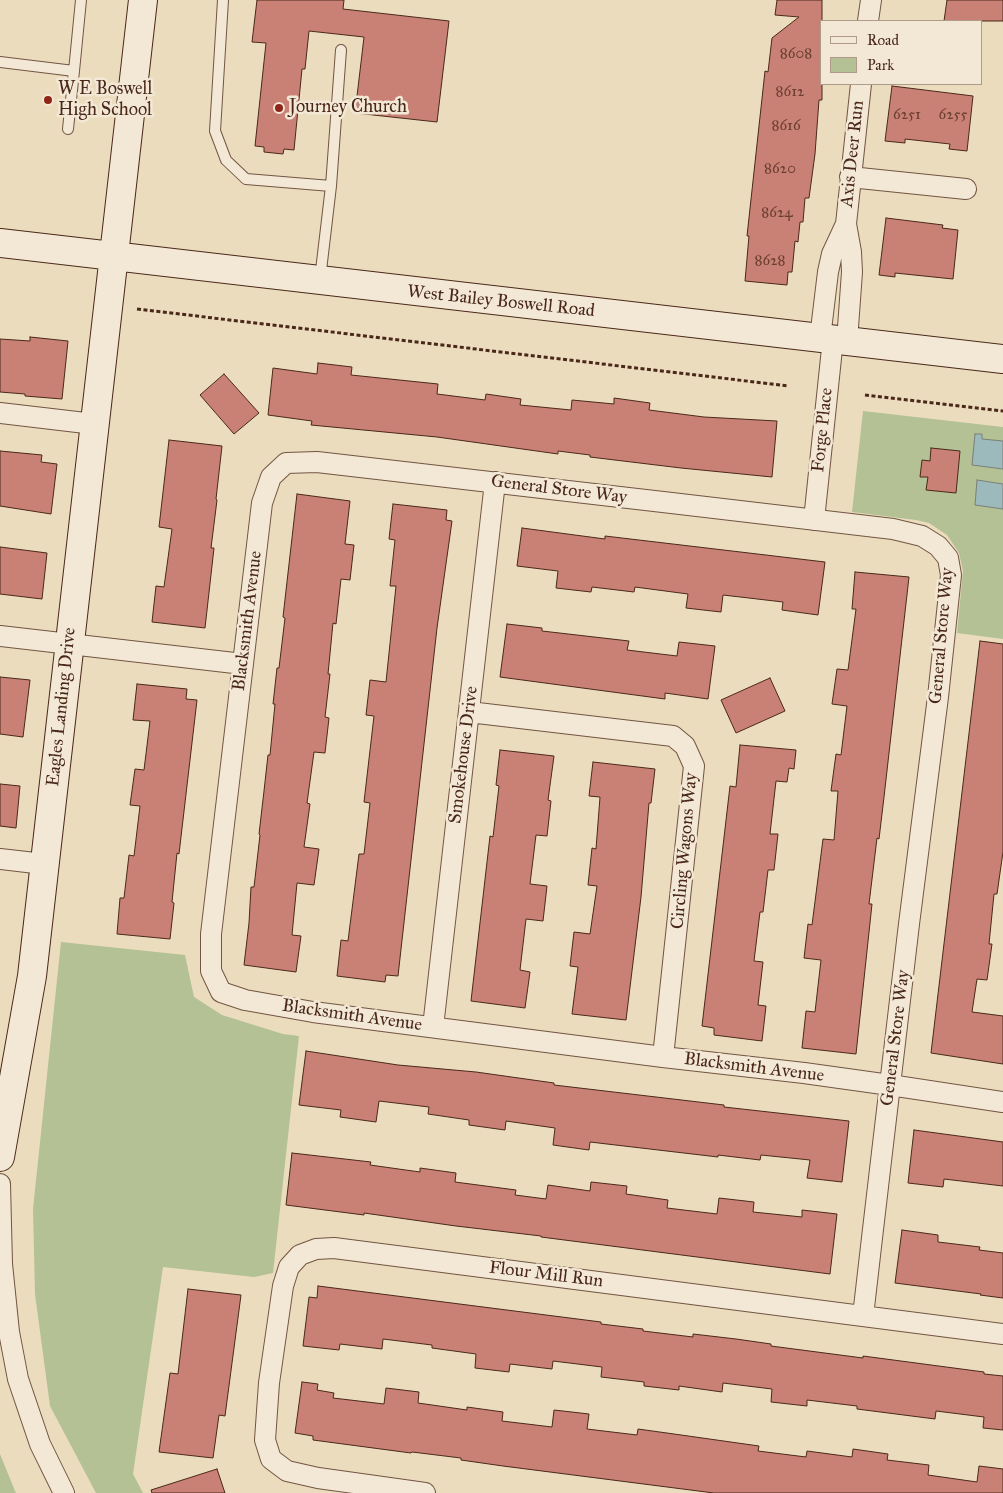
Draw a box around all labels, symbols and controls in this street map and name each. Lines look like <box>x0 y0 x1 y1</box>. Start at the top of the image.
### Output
legend <box>820 20 983 85</box>
text: Road <box>867 31 899 49</box>
house number: 8608 <box>780 45 812 63</box>
text: Park <box>867 56 894 74</box>
place label: W E Boswell High School <box>58 79 152 122</box>
house number: 8612 <box>776 83 804 101</box>
marker: W E Boswell High School <box>42 94 54 106</box>
place label: Journey Church <box>289 97 407 119</box>
street label: Axis Deer Run <box>837 100 869 208</box>
marker: Journey Church <box>273 102 285 114</box>
house number: 6251 <box>893 106 921 124</box>
house number: 6255 <box>939 106 967 124</box>
house number: 8616 <box>771 117 801 135</box>
house number: 8620 <box>764 160 796 178</box>
house number: 8624 <box>761 204 793 222</box>
house number: 8628 <box>754 252 786 270</box>
street label: West Bailey Boswell Road <box>406 281 596 323</box>
street label: Forge Place <box>808 387 838 473</box>
street label: General Store Way <box>490 471 628 509</box>
street label: Blacksmith Avenue <box>229 550 267 692</box>
street label: General Store Way <box>925 567 959 705</box>
street label: Eagles Landing Drive <box>43 626 81 788</box>
street label: Smokehouse Drive <box>445 685 483 825</box>
street label: Circling Wagons Way <box>667 772 703 930</box>
street label: General Store Way <box>877 969 915 1107</box>
street label: Blacksmith Avenue <box>281 995 423 1037</box>
street label: Blacksmith Avenue <box>683 1049 825 1087</box>
street label: Flour Mill Run <box>488 1257 604 1293</box>

